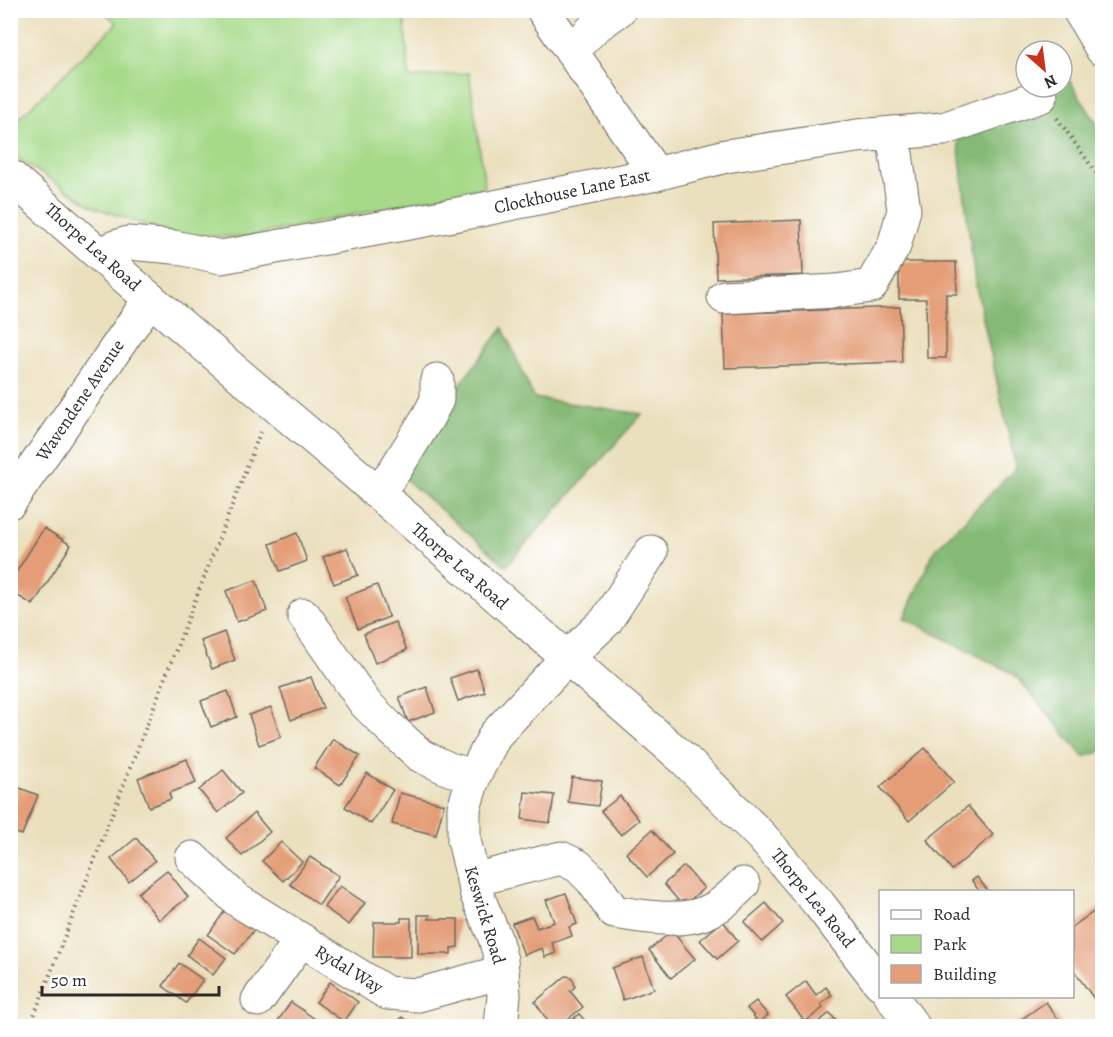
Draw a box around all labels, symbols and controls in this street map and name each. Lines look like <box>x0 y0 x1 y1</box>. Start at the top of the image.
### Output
north arrow <box>1014 39 1074 99</box>
text: N <box>1040 69 1061 94</box>
street label: Clockhouse Lane East <box>492 163 652 219</box>
street label: Thorpe Lea Road <box>40 197 146 297</box>
street label: Wavendene Avenue <box>30 334 130 466</box>
street label: Thorpe Lea Road <box>406 517 514 615</box>
street label: Thorpe Lea Road <box>765 843 861 953</box>
street label: Keswick Road <box>459 863 511 967</box>
legend <box>879 890 1074 998</box>
text: Road <box>933 902 971 926</box>
text: Park <box>933 932 967 956</box>
street label: Rydal Way <box>310 939 388 999</box>
scale bar <box>42 959 219 997</box>
text: Building <box>933 962 997 986</box>
text: 50 m <box>51 968 87 992</box>

